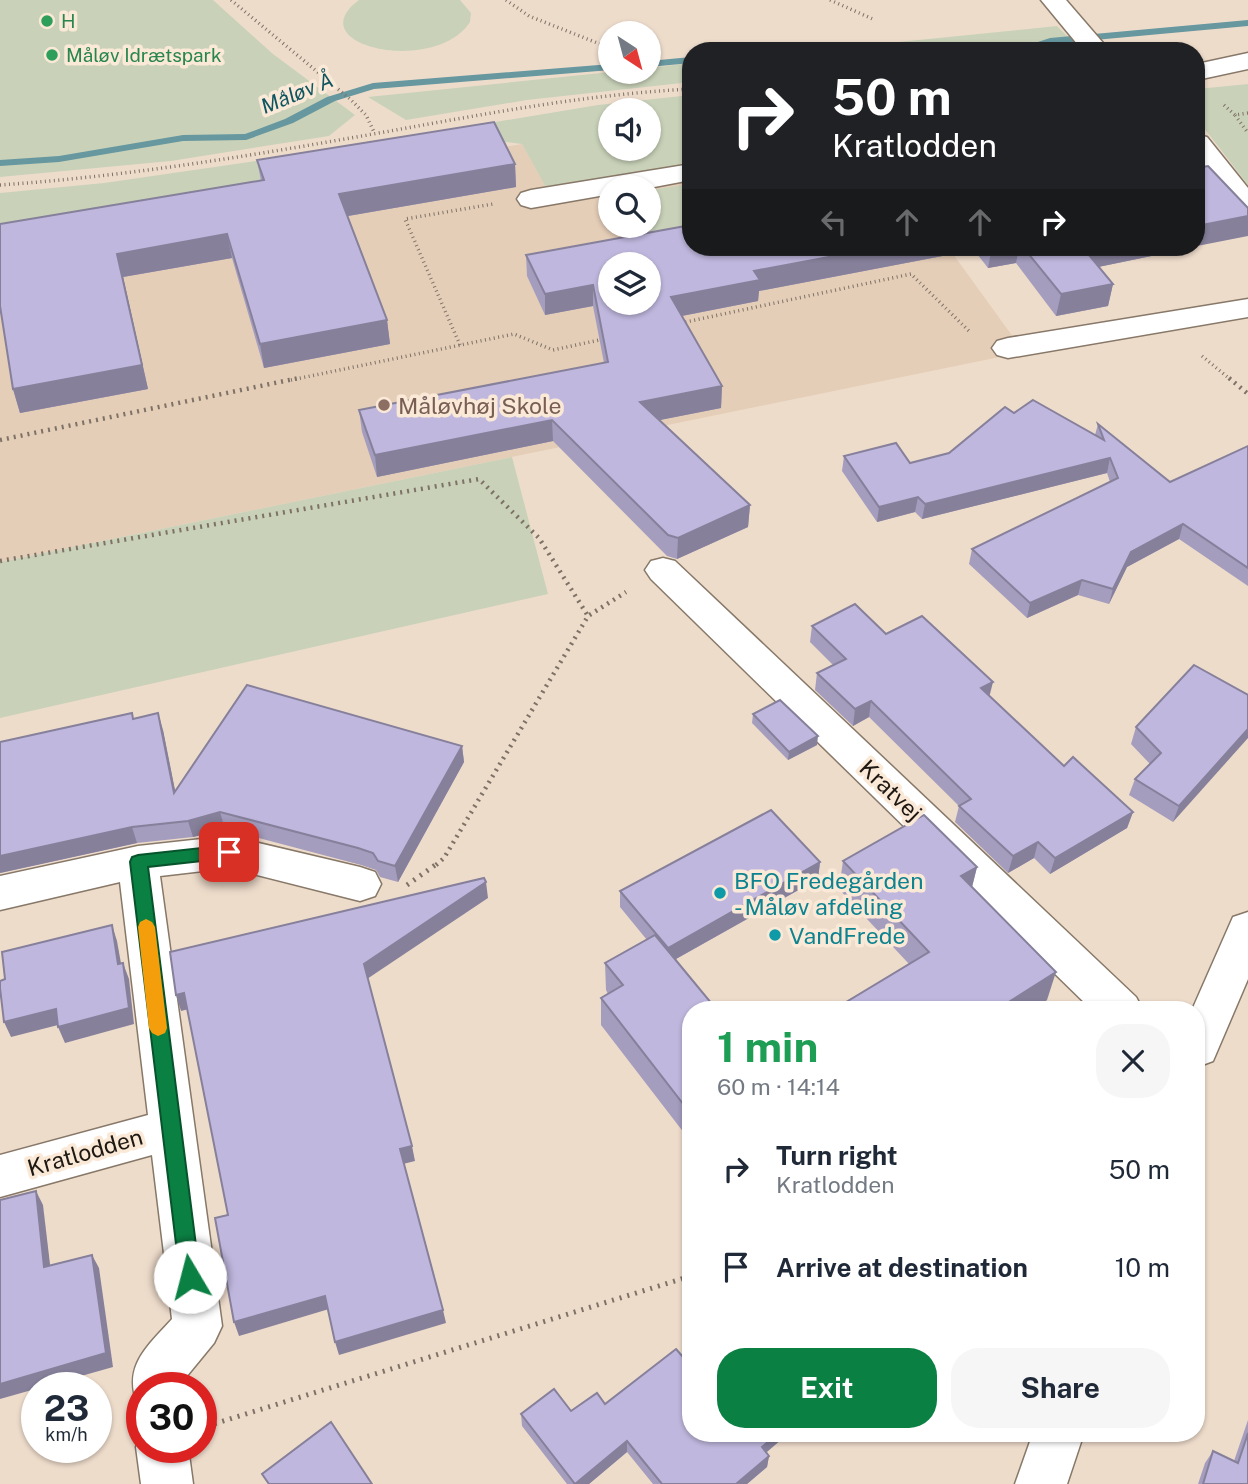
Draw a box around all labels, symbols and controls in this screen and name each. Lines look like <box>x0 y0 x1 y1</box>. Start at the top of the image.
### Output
place label: H <box>61 10 76 32</box>
marker: H <box>39 13 55 29</box>
north arrow <box>598 21 662 84</box>
map controls <box>598 21 661 315</box>
place label: Måløv Idrætspark <box>66 44 222 66</box>
marker: Måløv Idrætspark <box>44 47 60 63</box>
water label: Måløv Å <box>257 66 337 119</box>
text: 50 m <box>832 68 952 126</box>
icon: right <box>717 70 808 161</box>
button: sound <box>598 98 661 161</box>
text: Kratlodden <box>832 127 997 164</box>
button: search <box>598 175 661 238</box>
icon: left <box>815 203 853 241</box>
icon: ahead <box>888 203 926 241</box>
icon: ahead <box>961 203 999 241</box>
icon: right <box>1034 203 1072 241</box>
button: layers <box>598 252 661 315</box>
place label: Måløvhøj Skole <box>398 392 561 419</box>
marker: Måløvhøj Skole <box>376 397 392 413</box>
street label: Kratvej <box>854 754 928 826</box>
pin <box>199 822 259 882</box>
icon: arrive <box>210 833 248 871</box>
place label: BFO Fredegården - Måløv afdeling <box>734 867 923 920</box>
marker: BFO Fredegården - Måløv afdeling <box>712 885 728 901</box>
place label: VandFrede <box>789 922 905 949</box>
marker: VandFrede <box>767 927 783 943</box>
text: 1 min <box>717 1022 818 1071</box>
button: close <box>1096 1024 1170 1098</box>
text: 60 m · 14:14 <box>717 1073 840 1100</box>
street label: Kratlodden <box>24 1123 146 1181</box>
text: Turn right <box>776 1140 898 1171</box>
icon: right <box>717 1150 755 1188</box>
text: 50 m <box>1109 1154 1170 1185</box>
text: Kratlodden <box>776 1171 895 1198</box>
position arrow <box>153 1240 227 1314</box>
icon: arrive <box>717 1248 755 1286</box>
text: Arrive at destination <box>776 1252 1028 1283</box>
text: 10 m <box>1115 1252 1170 1283</box>
button: Exit <box>717 1348 937 1428</box>
button: Share <box>951 1348 1170 1428</box>
speed limit sign: 30 <box>126 1372 217 1463</box>
text: 23 <box>44 1388 89 1429</box>
text: km/h <box>45 1424 88 1445</box>

